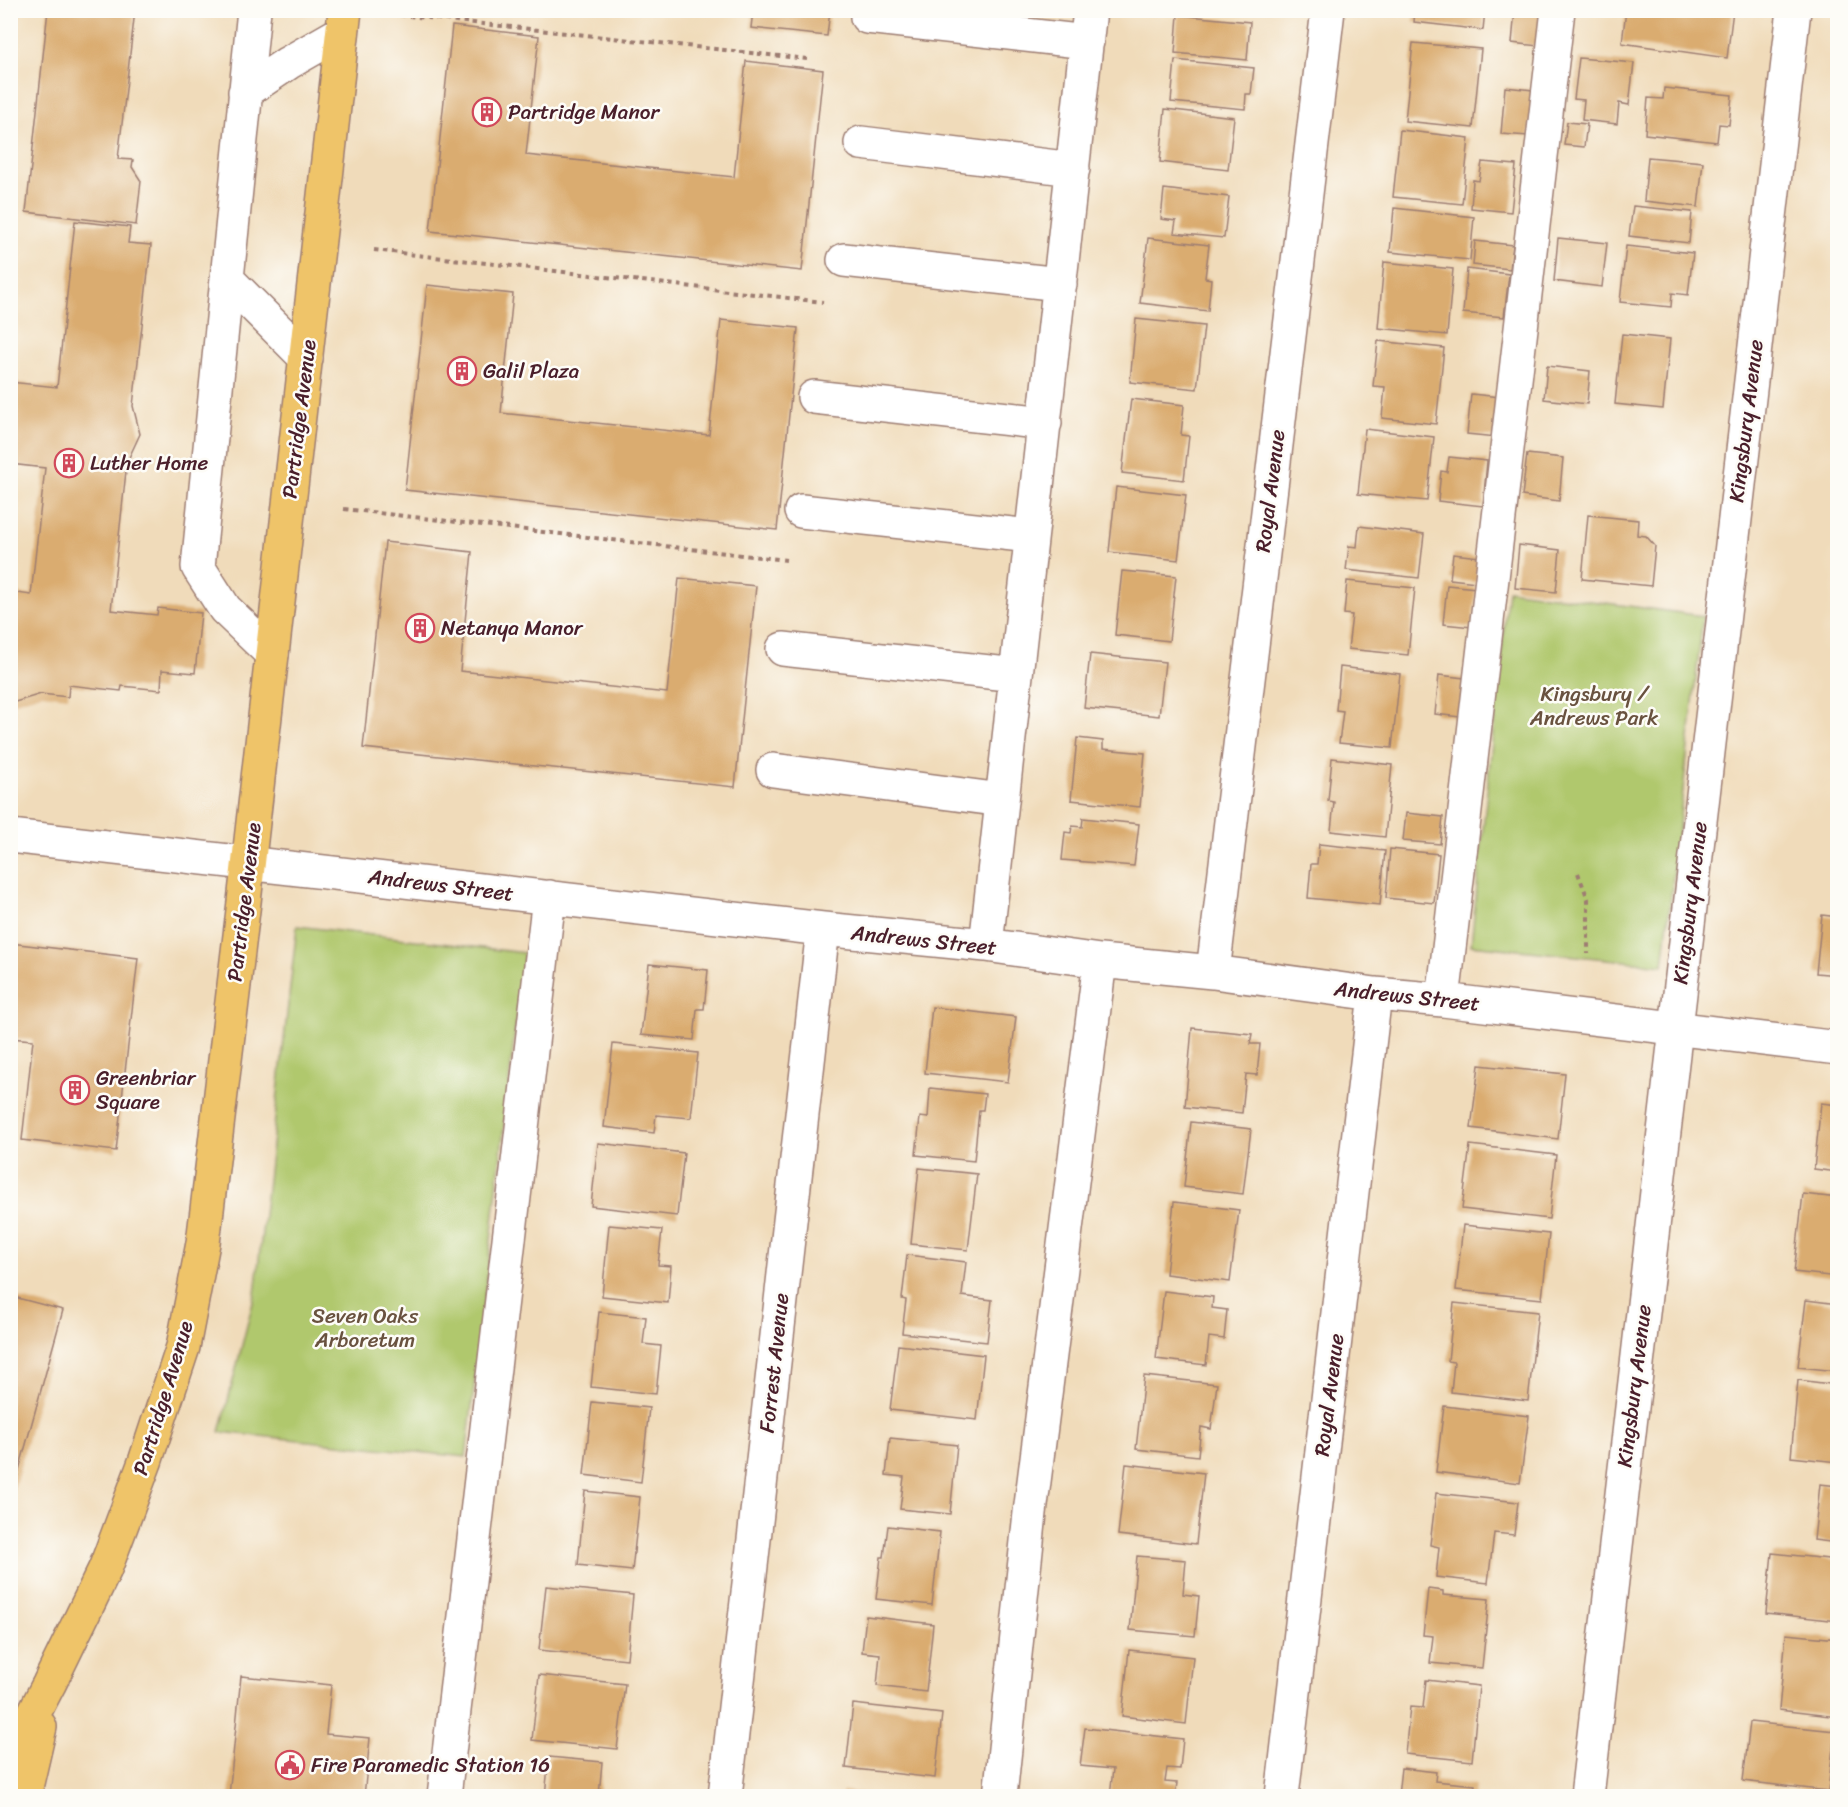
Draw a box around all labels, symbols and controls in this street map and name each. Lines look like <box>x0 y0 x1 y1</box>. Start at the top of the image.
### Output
place label: Partridge Manor <box>508 93 660 131</box>
building icon: Partridge Manor <box>471 96 503 128</box>
street label: Partridge Avenue <box>270 337 328 501</box>
street label: Kingsbury Avenue <box>1717 337 1775 505</box>
place label: Galil Plaza <box>483 352 580 390</box>
building icon: Galil Plaza <box>446 355 478 387</box>
street label: Royal Avenue <box>1244 427 1296 555</box>
place label: Luther Home <box>90 444 208 482</box>
building icon: Luther Home <box>53 447 85 479</box>
place label: Netanya Manor <box>441 609 584 647</box>
building icon: Netanya Manor <box>404 612 436 644</box>
park label: Kingsbury / Andrews Park <box>1529 675 1659 737</box>
street label: Kingsbury Avenue <box>1661 819 1719 987</box>
street label: Partridge Avenue <box>215 820 273 984</box>
street label: Andrews Street <box>365 857 516 913</box>
street label: Andrews Street <box>848 913 999 967</box>
street label: Andrews Street <box>1331 969 1482 1023</box>
place label: Greenbriar Square <box>96 1059 197 1121</box>
building icon: Greenbriar Square <box>59 1074 91 1106</box>
street label: Forrest Avenue <box>748 1291 800 1435</box>
park label: Seven Oaks Arboretum <box>312 1297 418 1359</box>
street label: Kingsbury Avenue <box>1605 1302 1663 1470</box>
street label: Partridge Avenue <box>121 1316 205 1480</box>
street label: Royal Avenue <box>1303 1331 1355 1459</box>
place label: Fire Paramedic Station 16 <box>311 1746 550 1784</box>
public building icon: Fire Paramedic Station 16 <box>274 1749 306 1781</box>

